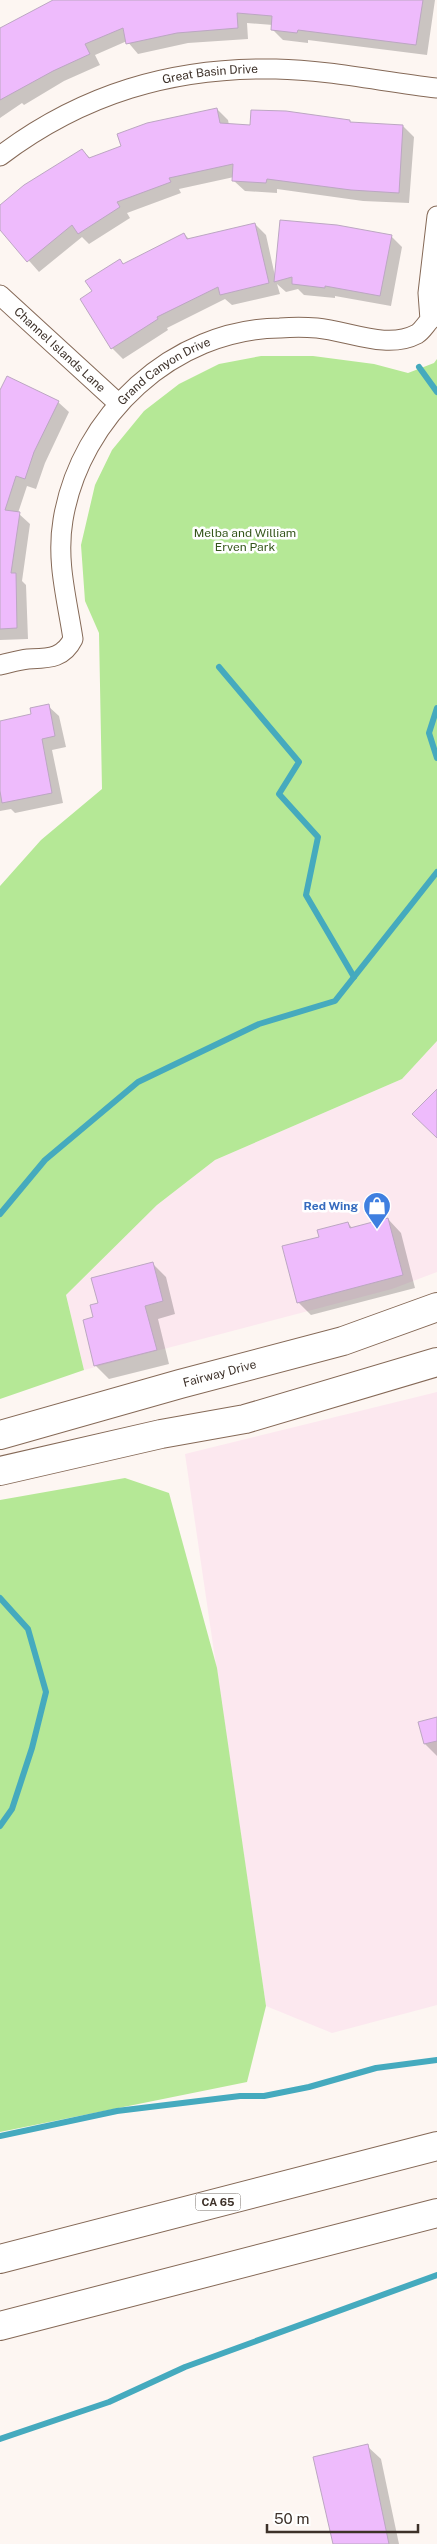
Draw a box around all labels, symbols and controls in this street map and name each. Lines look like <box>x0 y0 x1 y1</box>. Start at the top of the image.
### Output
street label: Great Basin Drive <box>161 62 258 87</box>
street label: Channel Islands Lane <box>11 304 108 395</box>
street label: Grand Canyon Drive <box>115 335 213 408</box>
park label: Melba and William Erven Park <box>194 526 296 554</box>
shop icon: Red Wing <box>362 1191 392 1230</box>
place label: Red Wing <box>304 1199 358 1213</box>
street label: Fairway Drive <box>181 1357 258 1390</box>
road number: CA 65 <box>196 2194 240 2210</box>
scale bar <box>267 2502 418 2534</box>
text: 50 m <box>274 2510 309 2527</box>

